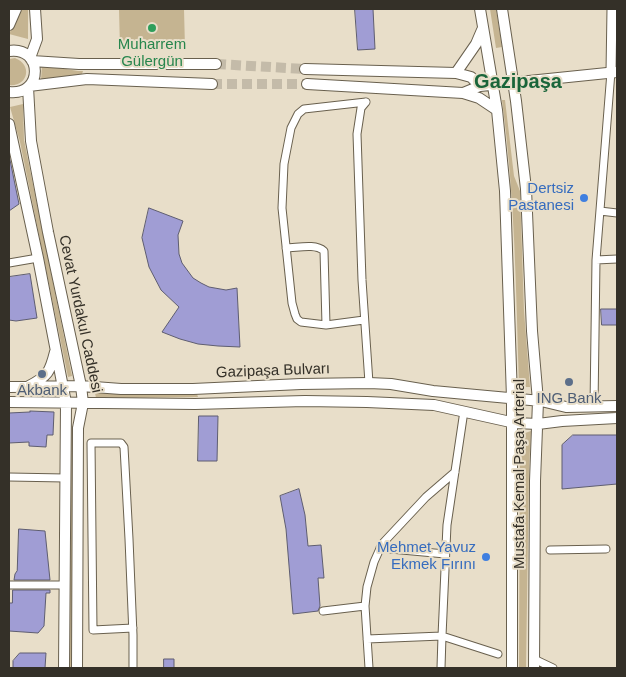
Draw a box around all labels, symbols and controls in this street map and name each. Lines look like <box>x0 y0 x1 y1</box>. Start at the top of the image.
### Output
marker: Muharrem Gülergün <box>146 22 158 34</box>
place label: Muharrem Gülergün <box>118 36 186 71</box>
district label: Gazipaşa <box>474 70 562 94</box>
place label: Dertsiz Pastanesi <box>508 180 574 215</box>
marker: Dertsiz Pastanesi <box>578 192 590 204</box>
street label: Cevat Yurdakul Caddesi <box>54 233 106 395</box>
street label: Gazipaşa Bulvarı <box>216 360 330 382</box>
marker: Akbank <box>36 368 48 380</box>
marker: ING Bank <box>563 376 575 388</box>
street label: Mustafa Kemal Paşa Arterial <box>511 379 529 569</box>
place label: Akbank <box>17 382 67 400</box>
place label: ING Bank <box>536 390 602 408</box>
place label: Mehmet Yavuz Ekmek Fırını <box>377 539 476 574</box>
marker: Mehmet Yavuz Ekmek Fırını <box>480 551 492 563</box>

